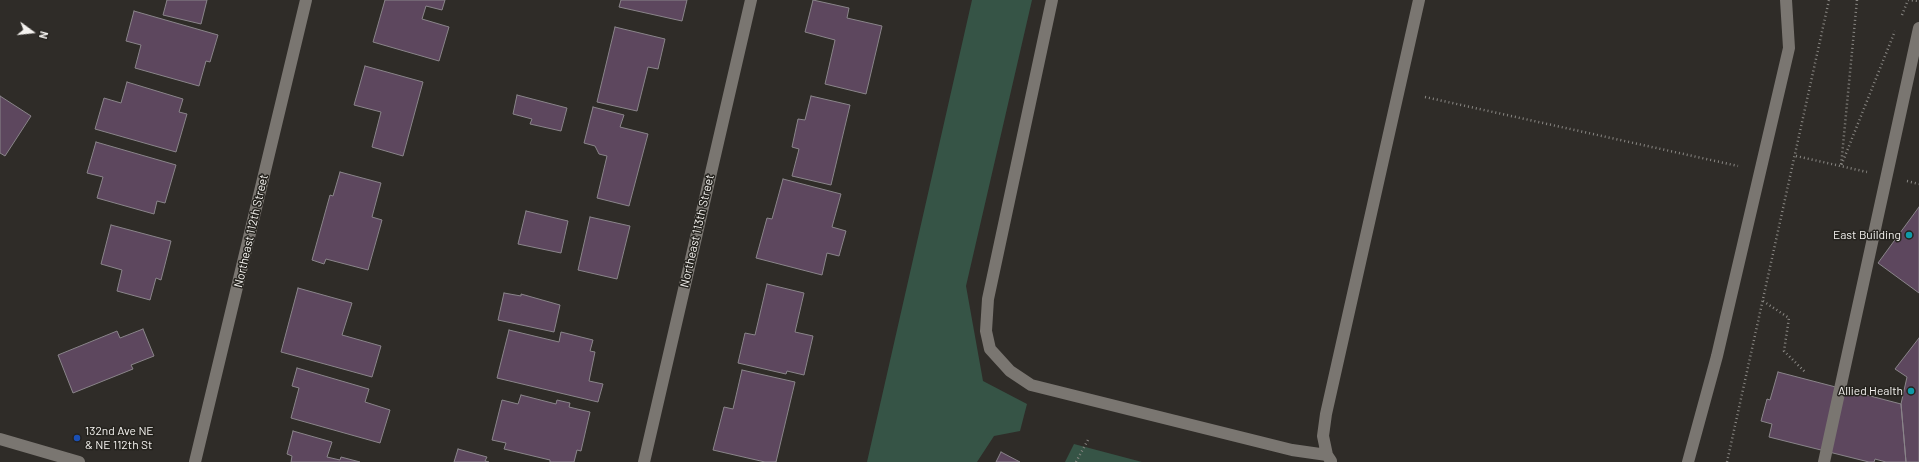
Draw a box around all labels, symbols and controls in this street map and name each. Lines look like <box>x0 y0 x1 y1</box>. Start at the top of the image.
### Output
north arrow <box>12 12 52 52</box>
text: N <box>37 30 51 40</box>
street label: Northeast 112th Street <box>231 173 271 289</box>
street label: Northeast 113th Street <box>677 173 717 289</box>
place label: East Building <box>1833 228 1901 242</box>
marker: East Building <box>1904 230 1914 240</box>
place label: Allied Health <box>1838 384 1903 398</box>
marker: Allied Health <box>1906 386 1916 396</box>
place label: 132nd Ave NE & NE 112th St <box>85 424 154 452</box>
marker: 132nd Ave NE & NE 112th St <box>72 433 82 443</box>

